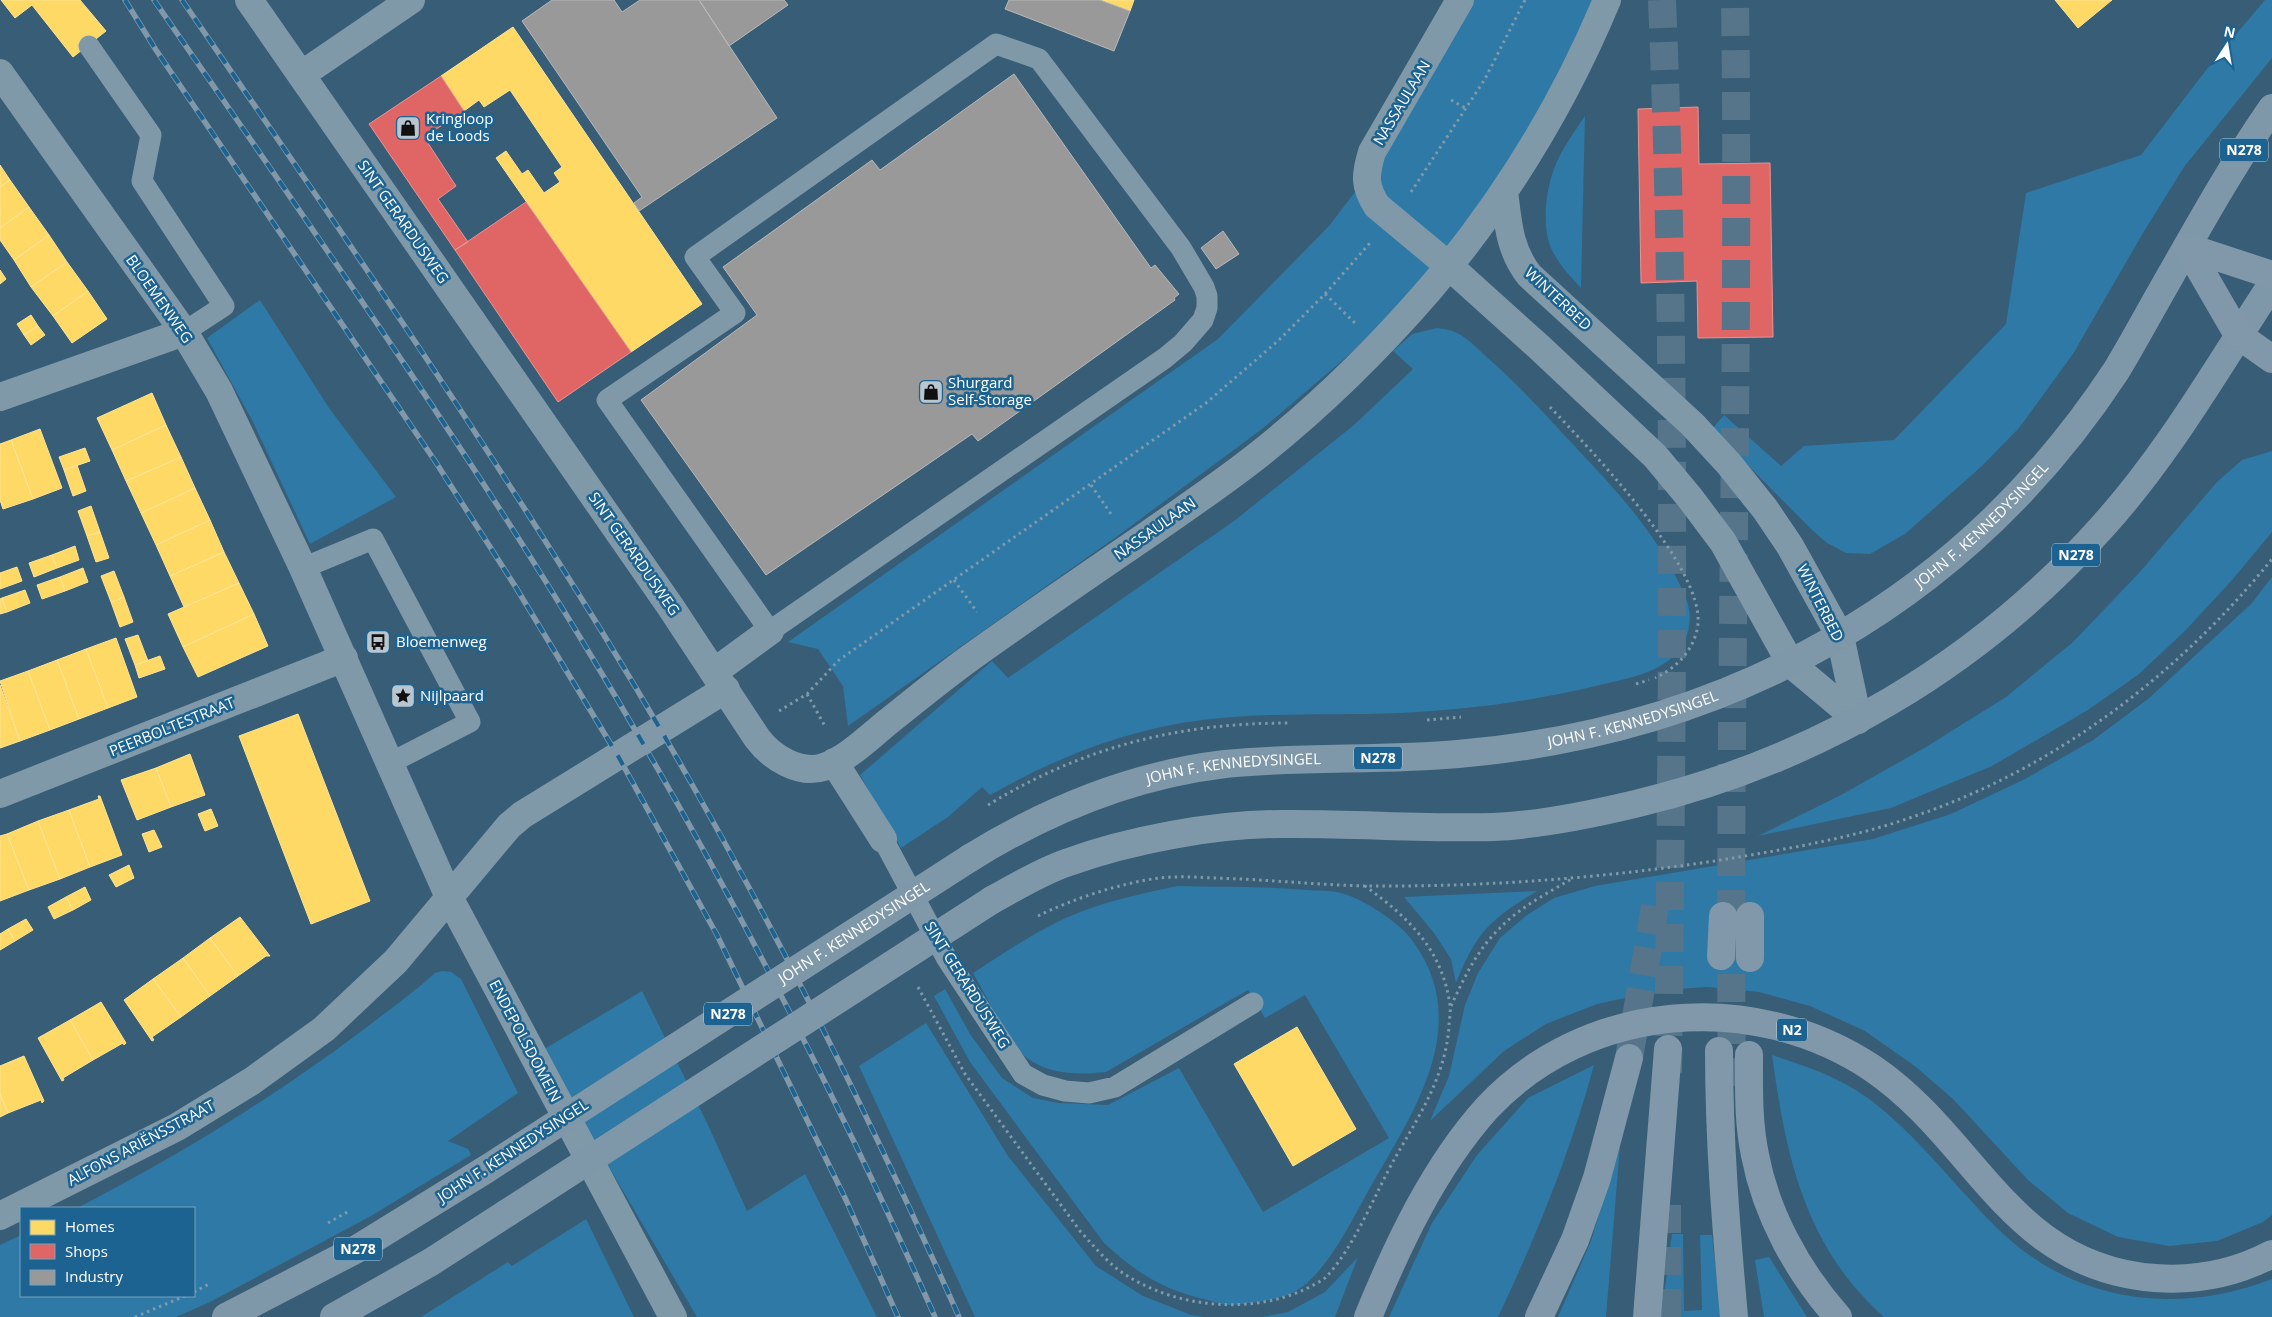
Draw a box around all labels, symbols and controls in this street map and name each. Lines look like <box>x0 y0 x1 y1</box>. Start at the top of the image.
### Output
north arrow <box>2202 20 2252 70</box>
text: N <box>2222 21 2237 42</box>
street label: NASSAULAAN <box>1368 56 1434 149</box>
place label: Kringloop de Loods <box>426 108 493 145</box>
shop icon: Kringloop de Loods <box>395 115 421 141</box>
road number: N278 <box>2220 138 2268 162</box>
street label: SINT GERARDUSWEG <box>354 156 454 287</box>
street label: BLOEMENWEG <box>122 250 198 347</box>
street label: WINTERBED <box>1521 262 1596 334</box>
place label: Shurgard Self-Storage <box>948 372 1032 409</box>
shop icon: Shurgard Self-Storage <box>918 379 944 405</box>
street label: JOHN F. KENNEDYSINGEL <box>1909 457 2052 593</box>
street label: SINT GERARDUSWEG <box>585 488 685 619</box>
street label: NASSAULAAN <box>1109 493 1199 564</box>
road number: N278 <box>2052 544 2100 566</box>
street label: WINTERBED <box>1793 561 1849 645</box>
bus stop icon: Bloemenweg <box>365 629 391 655</box>
place label: Bloemenweg <box>396 631 487 651</box>
place icon: Nijlpaard <box>390 683 416 709</box>
place label: Nijlpaard <box>420 685 484 705</box>
street label: JOHN F. KENNEDYSINGEL <box>1544 685 1721 751</box>
street label: PEERBOLTESTRAAT <box>106 691 238 760</box>
road number: N278 <box>1354 746 1402 770</box>
street label: JOHN F. KENNEDYSINGEL <box>1142 748 1321 788</box>
street label: JOHN F. KENNEDYSINGEL <box>772 876 933 989</box>
street label: SINT GERARDUSWEG <box>921 917 1015 1052</box>
street label: ENDEPOLSDOMEIN <box>485 976 567 1105</box>
road number: N278 <box>704 1002 752 1026</box>
road number: N2 <box>1777 1018 1807 1042</box>
street label: ALFONS ARIËNSSTRAAT <box>63 1094 218 1189</box>
street label: JOHN F. KENNEDYSINGEL <box>432 1094 592 1208</box>
legend <box>20 1207 195 1297</box>
text: Homes <box>65 1216 115 1236</box>
road number: N278 <box>334 1238 382 1260</box>
text: Shops <box>65 1241 108 1261</box>
text: Industry <box>65 1266 123 1286</box>

